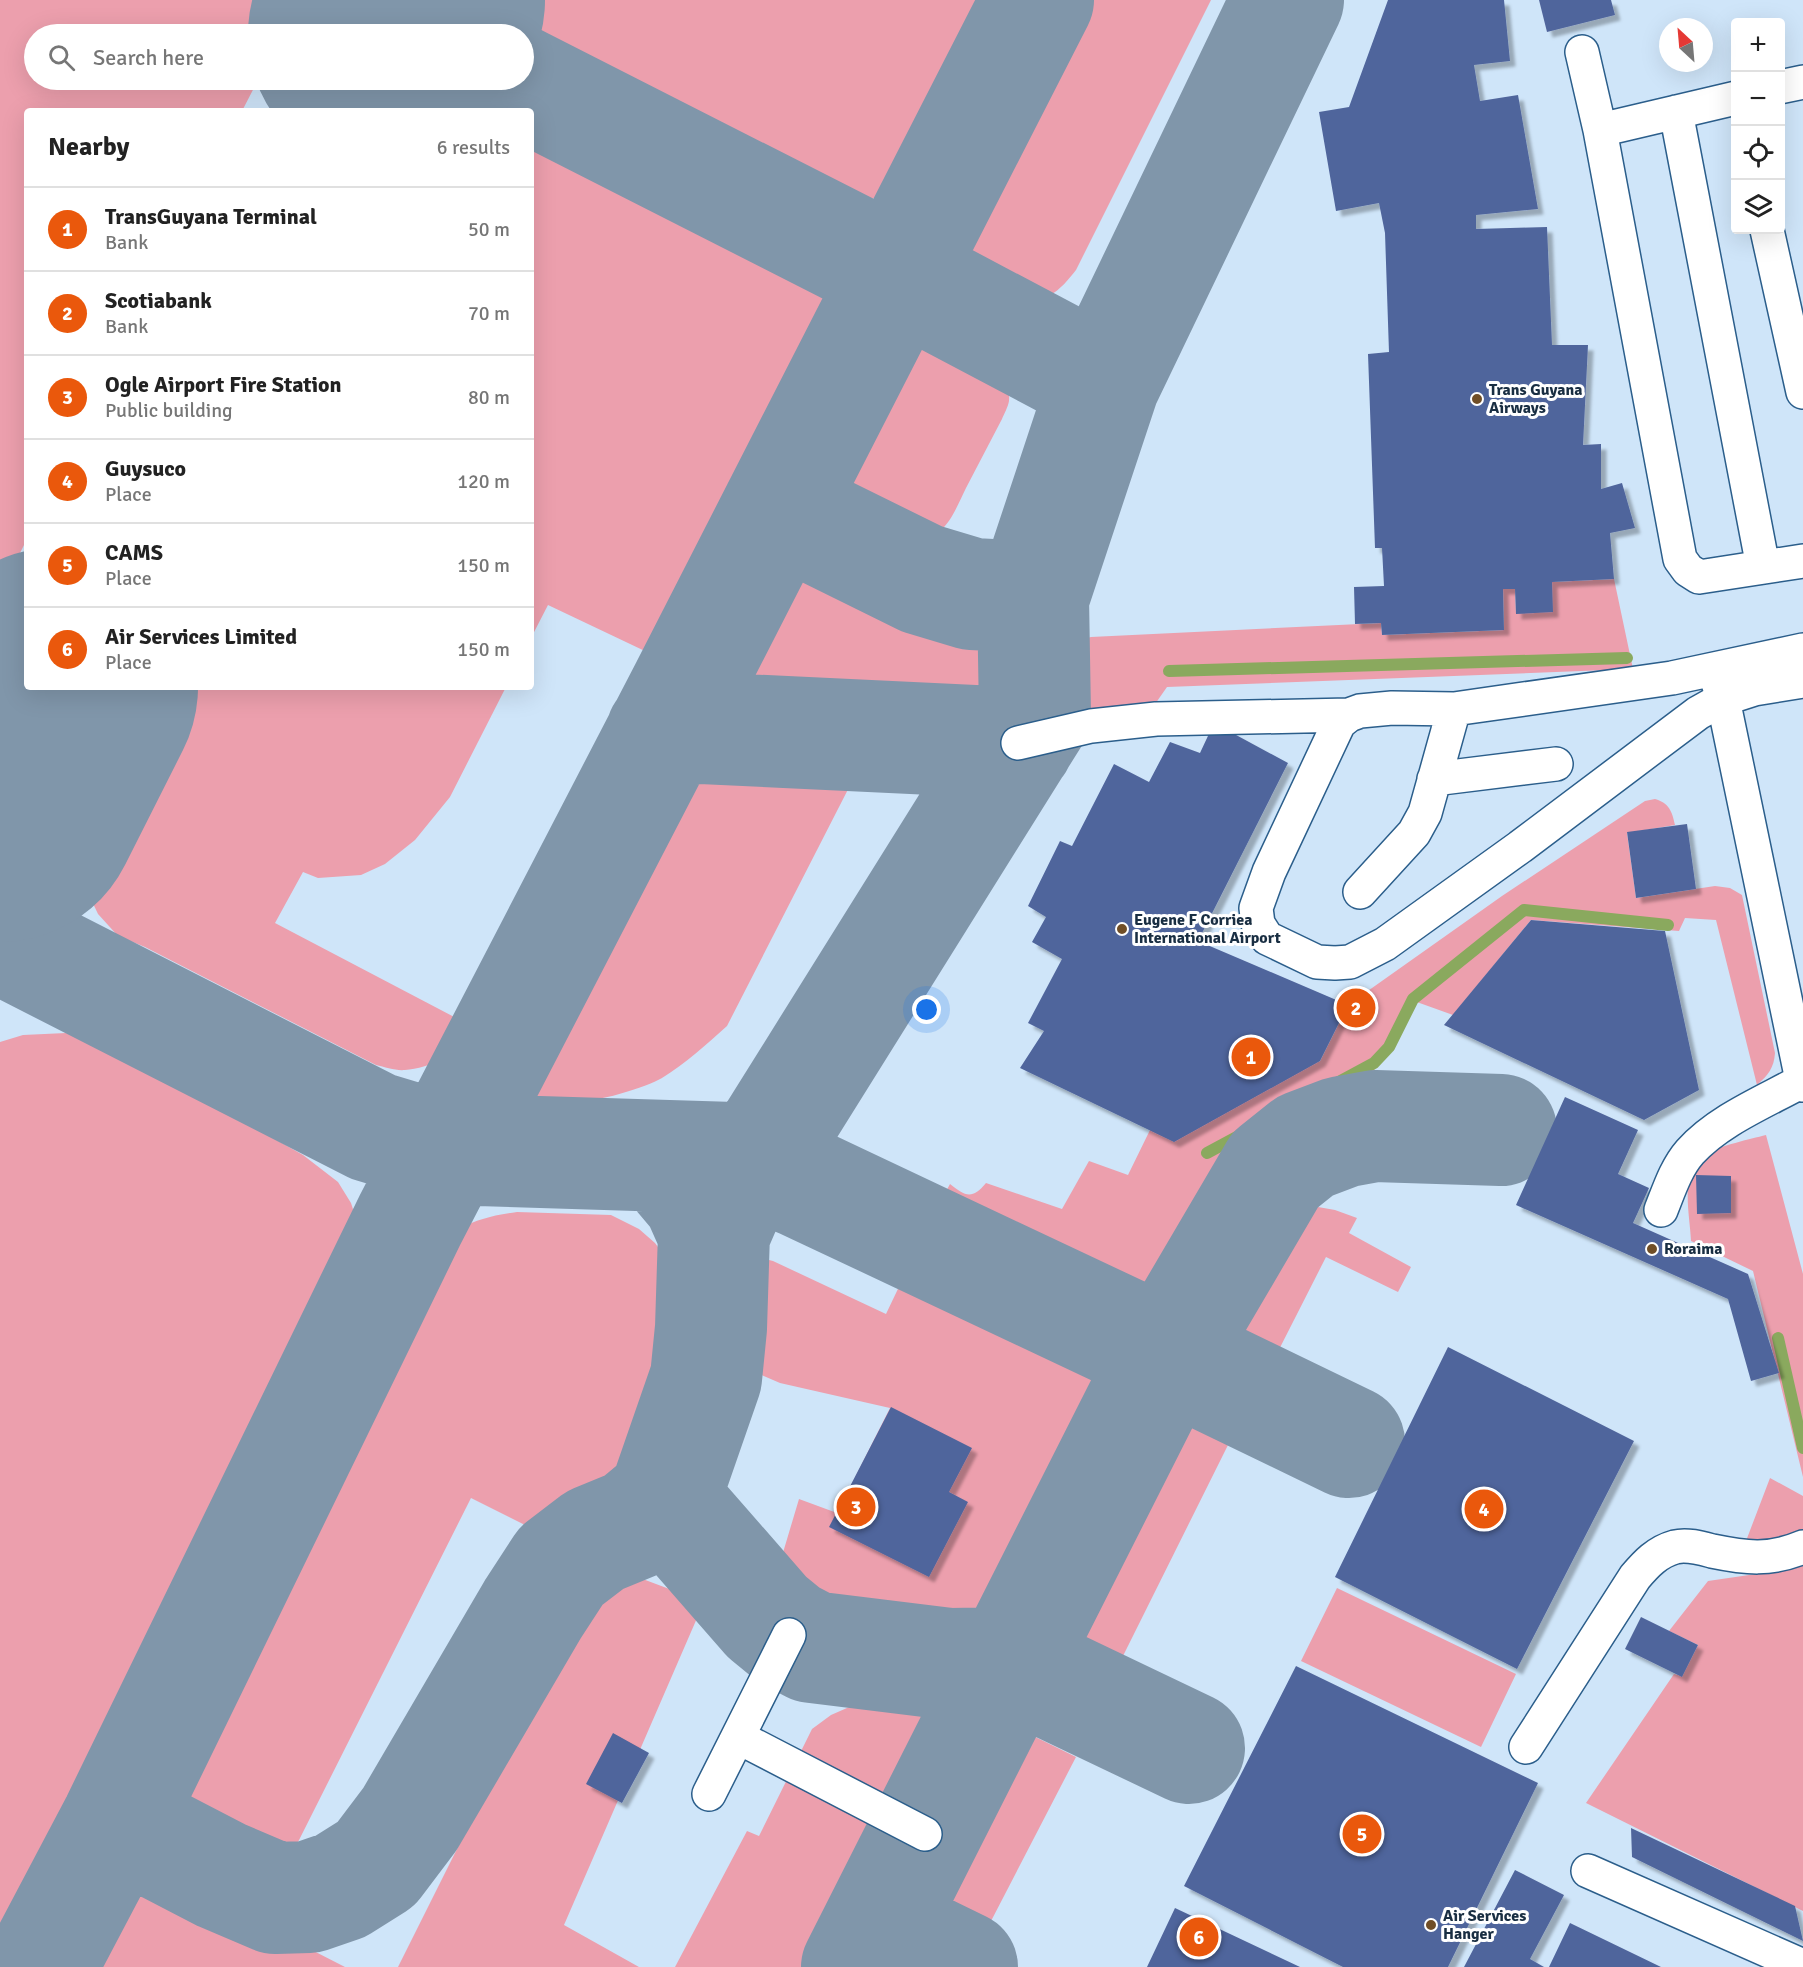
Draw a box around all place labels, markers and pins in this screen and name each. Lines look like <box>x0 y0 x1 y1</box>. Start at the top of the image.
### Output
place label: Trans Guyana Airways <box>1489 380 1582 418</box>
marker: Trans Guyana Airways <box>1470 392 1484 406</box>
place label: Eugene F Corriea International Airport <box>1134 910 1281 948</box>
marker: Eugene F Corriea International Airport <box>1115 922 1129 936</box>
pin: 2 <box>1336 986 1376 1030</box>
pin: 1 <box>1232 1034 1270 1080</box>
place label: Roraima <box>1664 1239 1722 1259</box>
marker: Roraima <box>1645 1242 1659 1256</box>
pin: 3 <box>836 1484 876 1530</box>
pin: 4 <box>1464 1486 1504 1532</box>
pin: 5 <box>1342 1812 1382 1856</box>
place label: Air Services Hanger <box>1443 1906 1526 1944</box>
pin: 6 <box>1180 1914 1218 1960</box>
marker: Air Services Hanger <box>1424 1918 1438 1932</box>

